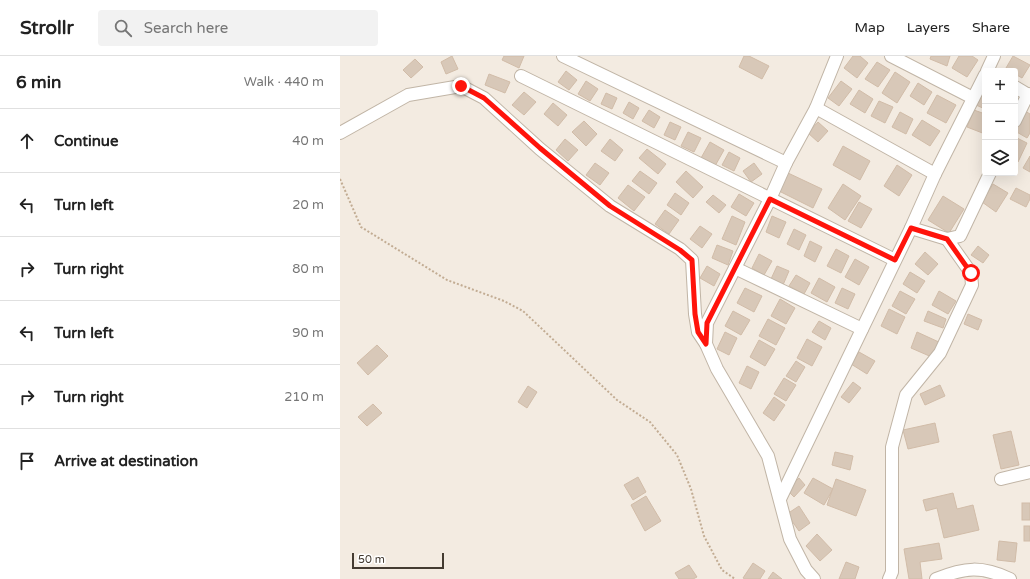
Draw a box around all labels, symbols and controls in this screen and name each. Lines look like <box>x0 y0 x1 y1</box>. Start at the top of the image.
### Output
search box <box>98 10 378 46</box>
text: Strollr <box>20 17 74 39</box>
icon: search <box>112 17 134 39</box>
text: Search here <box>144 19 228 37</box>
text: Map <box>855 19 885 36</box>
text: Layers <box>907 19 950 36</box>
text: Share <box>972 19 1010 36</box>
map controls <box>982 68 1018 176</box>
button: + <box>982 68 1018 104</box>
text: 6 min <box>16 72 61 93</box>
text: Walk · 440 m <box>244 74 324 90</box>
route end <box>452 77 470 95</box>
button: − <box>982 104 1018 140</box>
icon: ahead <box>16 130 38 152</box>
text: Continue <box>54 132 118 150</box>
text: 40 m <box>292 133 324 149</box>
button: layers <box>982 140 1018 176</box>
icon: left <box>16 194 38 216</box>
text: Turn left <box>54 196 114 214</box>
text: 20 m <box>292 197 324 213</box>
icon: right <box>16 258 38 280</box>
text: Turn right <box>54 260 124 278</box>
text: 80 m <box>292 261 324 277</box>
route start <box>962 264 980 282</box>
icon: left <box>16 322 38 344</box>
text: Turn left <box>54 324 114 342</box>
text: 90 m <box>292 325 324 341</box>
icon: right <box>16 386 38 408</box>
text: Turn right <box>54 388 124 406</box>
text: 210 m <box>284 389 324 405</box>
icon: arrive <box>16 450 38 472</box>
text: Arrive at destination <box>54 452 198 470</box>
scale bar <box>352 551 444 570</box>
text: 50 m <box>358 553 385 566</box>

